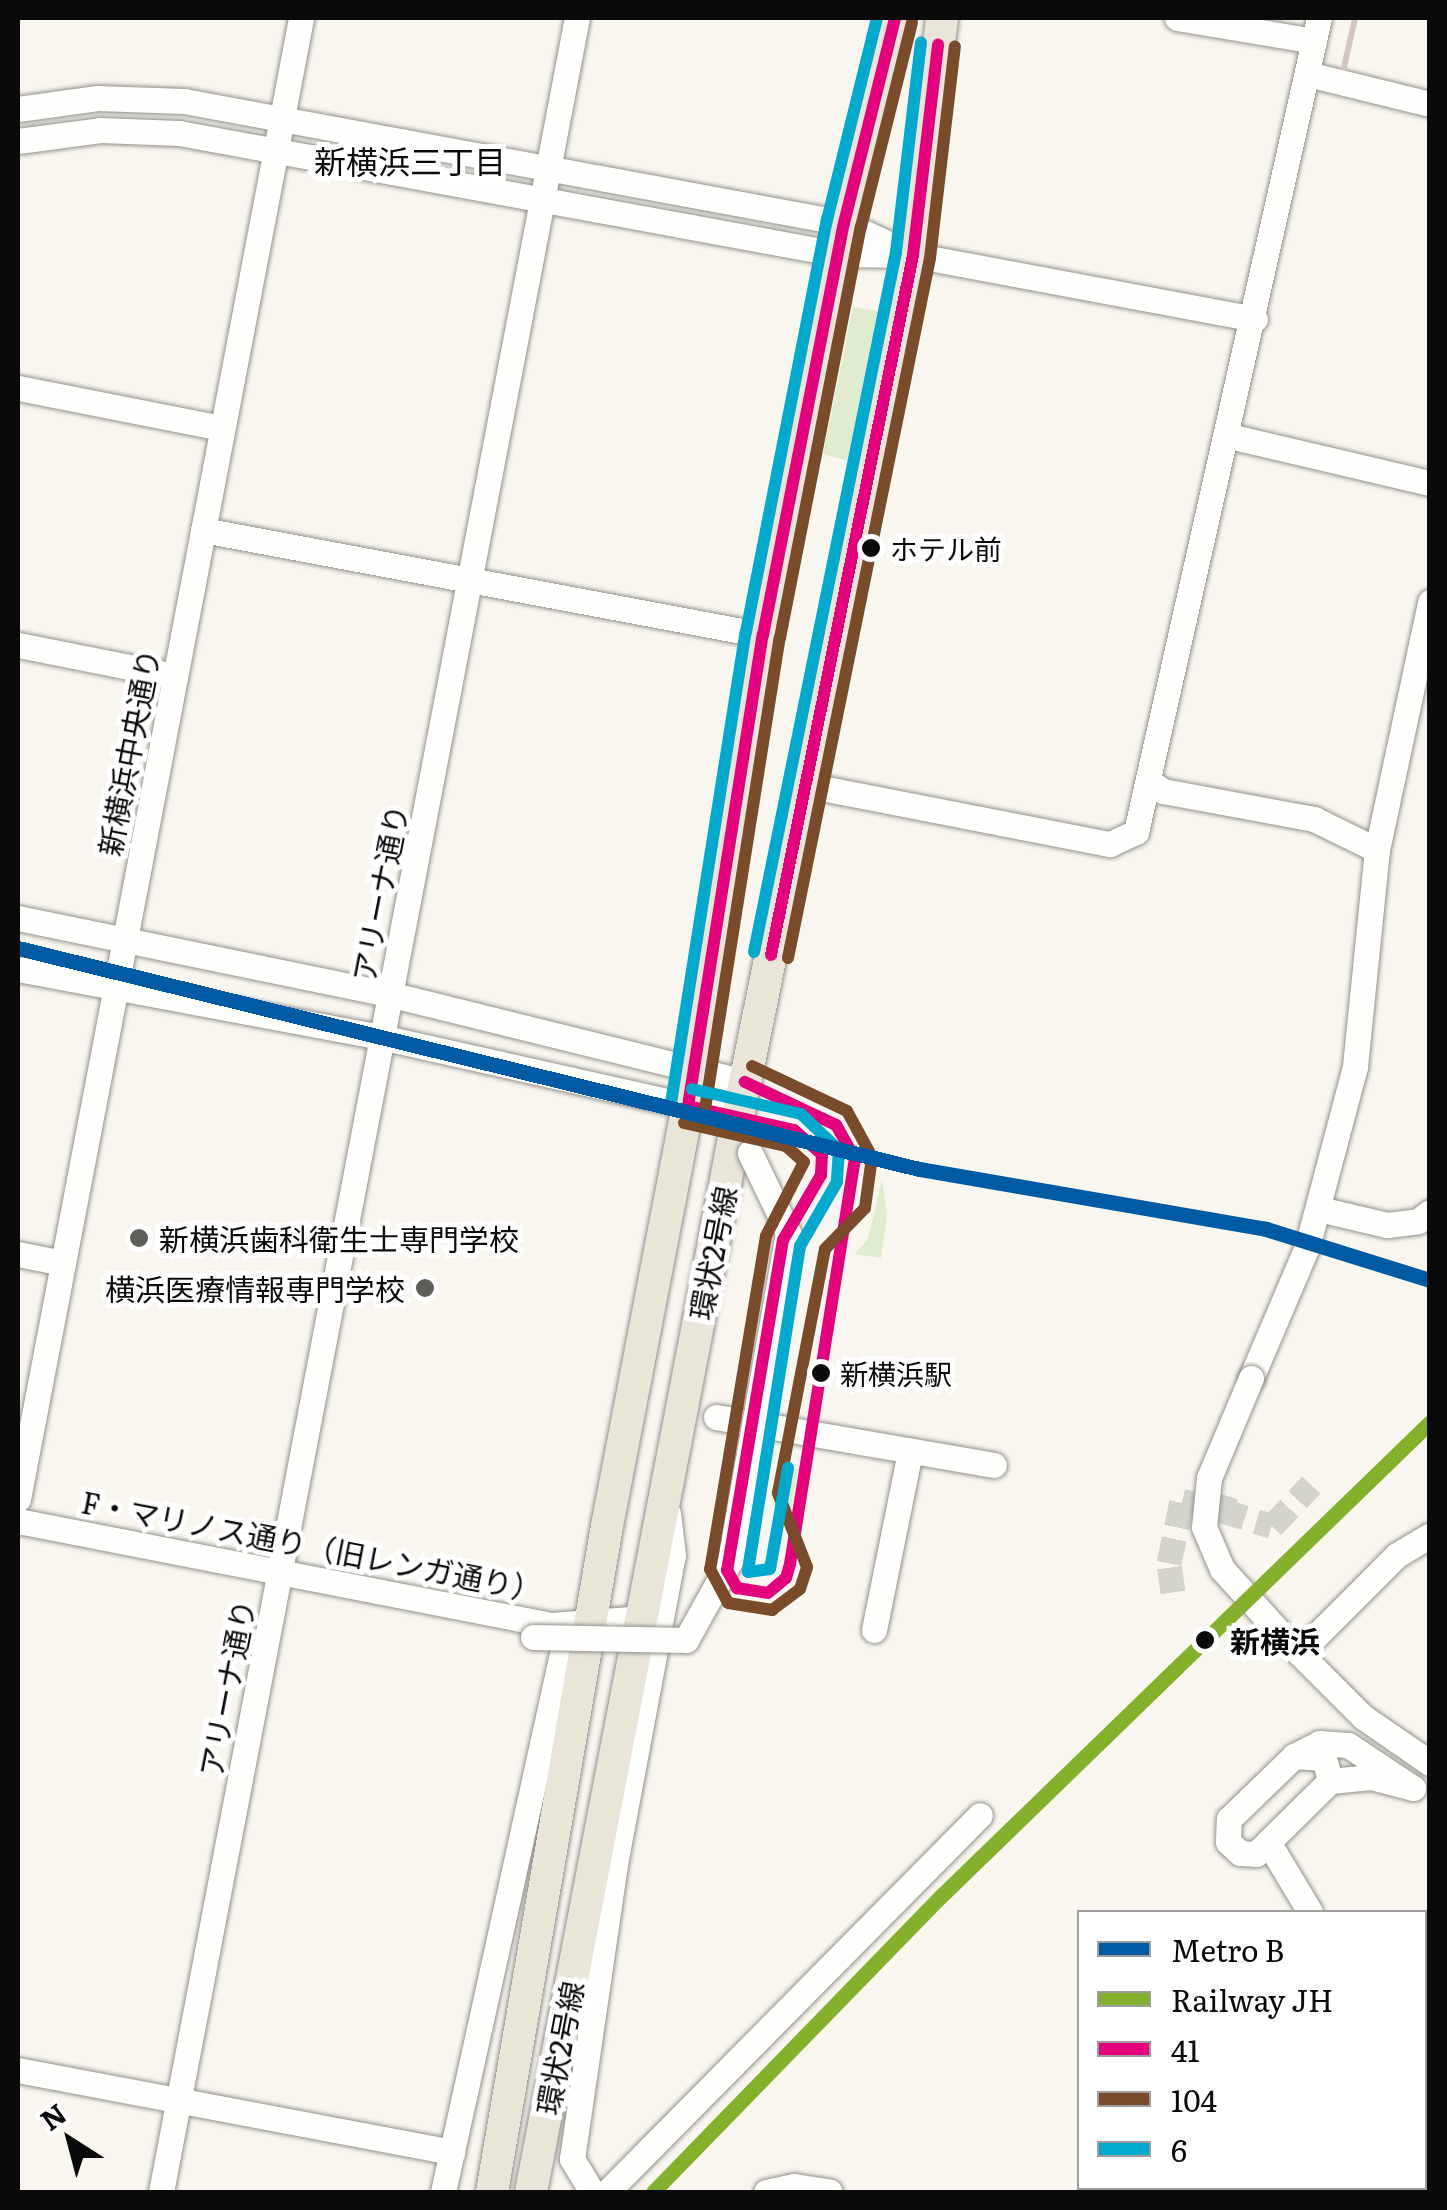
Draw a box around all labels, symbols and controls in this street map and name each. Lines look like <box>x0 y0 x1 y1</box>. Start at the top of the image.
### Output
district label: 新横浜三丁目 <box>314 141 506 179</box>
place label: ホテル前 <box>890 531 1002 565</box>
marker: ホテル前 <box>861 538 881 558</box>
street label: 新横浜中央通り <box>90 645 166 859</box>
street label: アリーナ通り <box>344 801 414 985</box>
street label: 環状2号線 <box>681 1183 743 1323</box>
place label: 新横浜歯科衛生士専門学校 <box>159 1220 519 1256</box>
marker: 新横浜歯科衛生士専門学校 <box>128 1227 150 1249</box>
place label: 横浜医療情報専門学校 <box>105 1270 405 1306</box>
marker: 横浜医療情報専門学校 <box>414 1277 436 1299</box>
place label: 新横浜駅 <box>840 1356 952 1390</box>
marker: 新横浜駅 <box>811 1363 831 1383</box>
street label: F・マリノス通り（旧レンガ通り） <box>79 1483 545 1607</box>
street label: アリーナ通り <box>191 1596 261 1780</box>
place label: 新横浜 <box>1230 1622 1320 1658</box>
marker: 新横浜 <box>1189 1624 1221 1656</box>
legend <box>1077 1910 1427 2190</box>
text: Metro B <box>1171 1927 1284 1971</box>
text: Railway JH <box>1171 1977 1333 2021</box>
street label: 環状2号線 <box>528 1978 590 2118</box>
text: 41 <box>1171 2027 1200 2071</box>
text: 104 <box>1171 2077 1217 2121</box>
north arrow <box>20 2090 120 2190</box>
text: N <box>31 2092 74 2140</box>
text: 6 <box>1171 2127 1187 2171</box>

